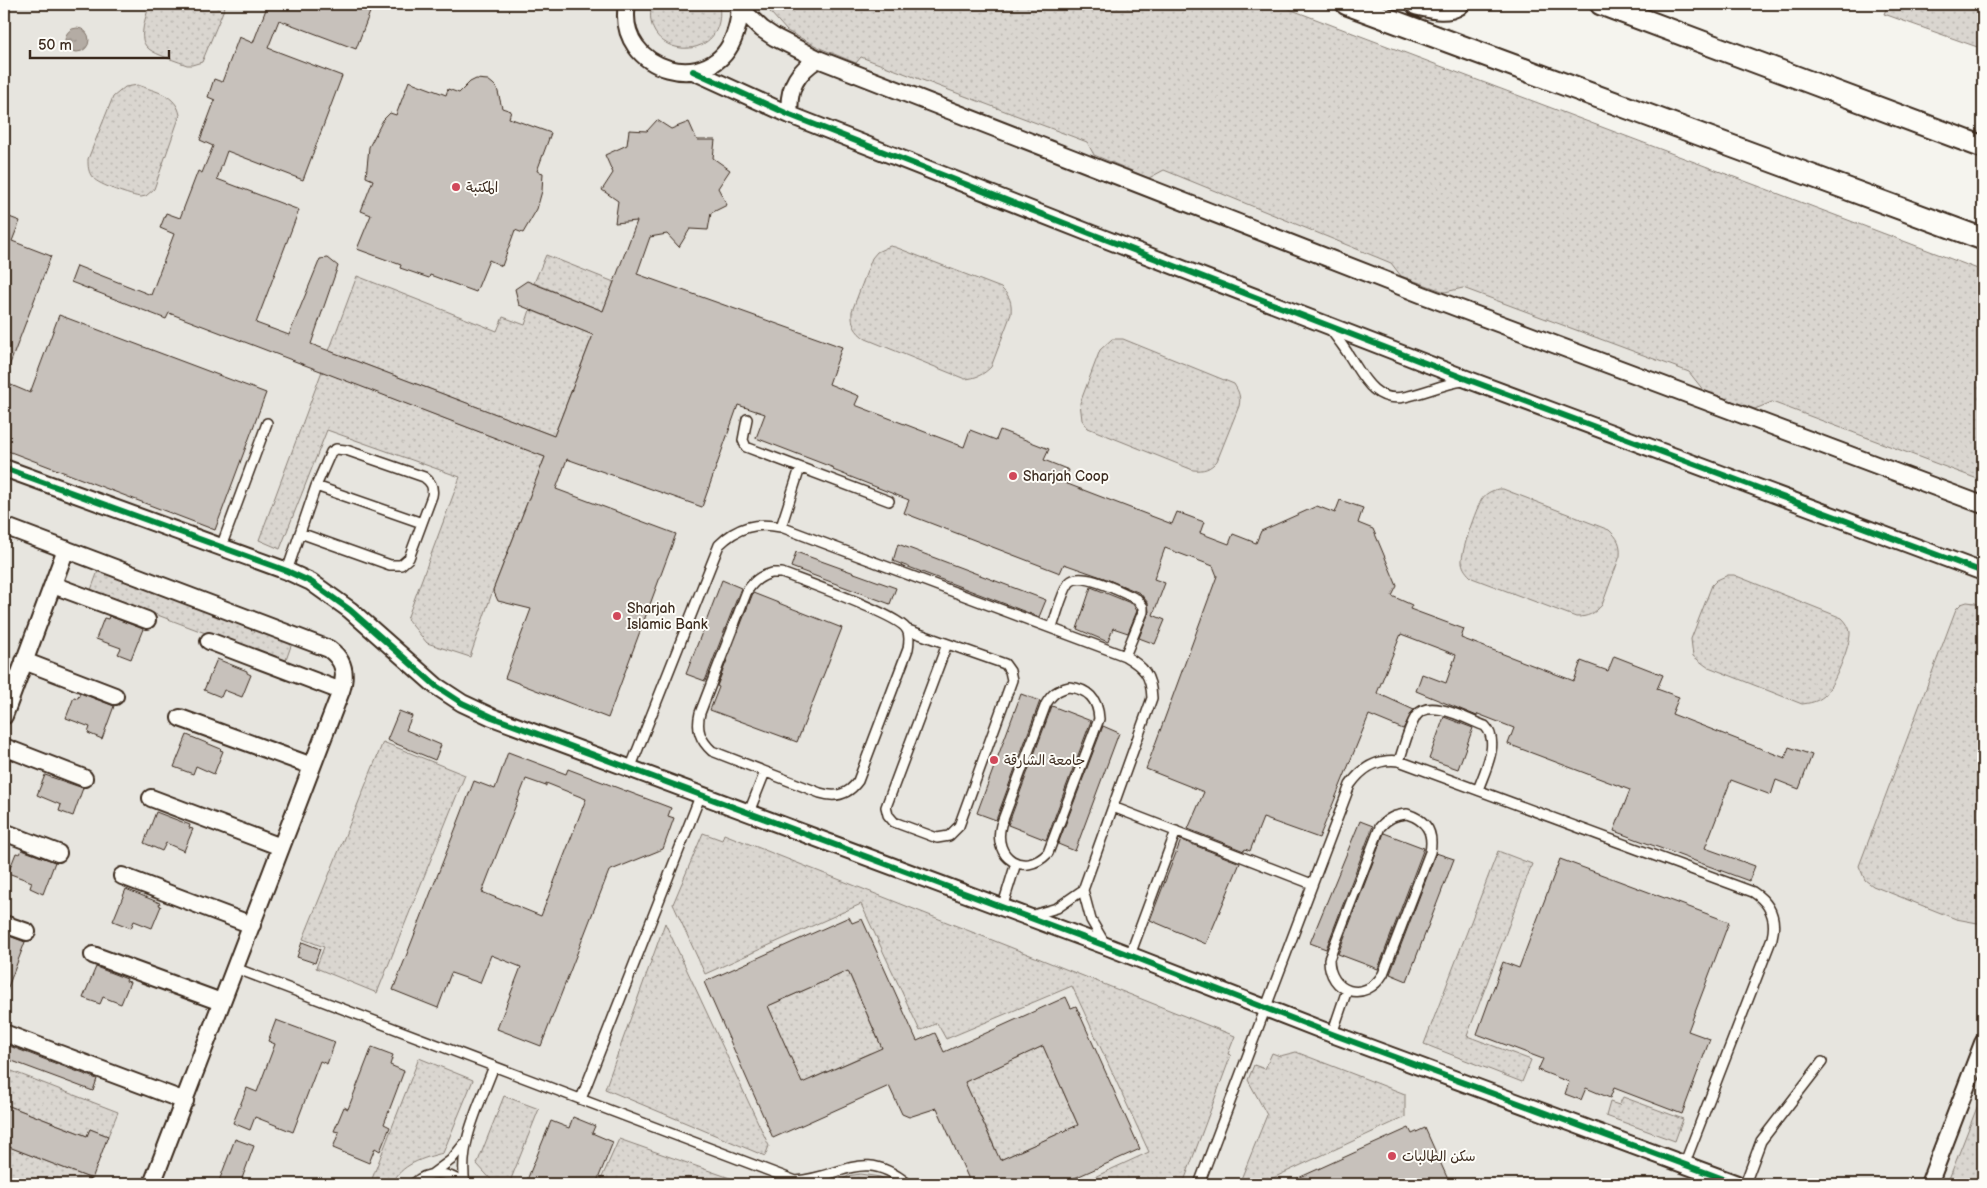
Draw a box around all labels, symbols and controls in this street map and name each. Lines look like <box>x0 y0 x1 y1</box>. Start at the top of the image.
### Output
scale bar <box>30 28 169 60</box>
text: 50 m <box>38 36 72 55</box>
place label: المكتبة <box>466 179 498 196</box>
marker: المكتبة <box>450 181 462 193</box>
place label: Sharjah Coop <box>1023 468 1109 485</box>
marker: Sharjah Coop <box>1007 470 1019 482</box>
place label: Sharjah Islamic Bank <box>627 600 708 633</box>
marker: Sharjah Islamic Bank <box>611 610 623 622</box>
place label: جامعة الشارقة <box>1004 752 1085 769</box>
marker: جامعة الشارقة <box>988 754 1000 766</box>
place label: سكن الطالبات <box>1402 1148 1475 1165</box>
marker: سكن الطالبات <box>1386 1150 1398 1162</box>

